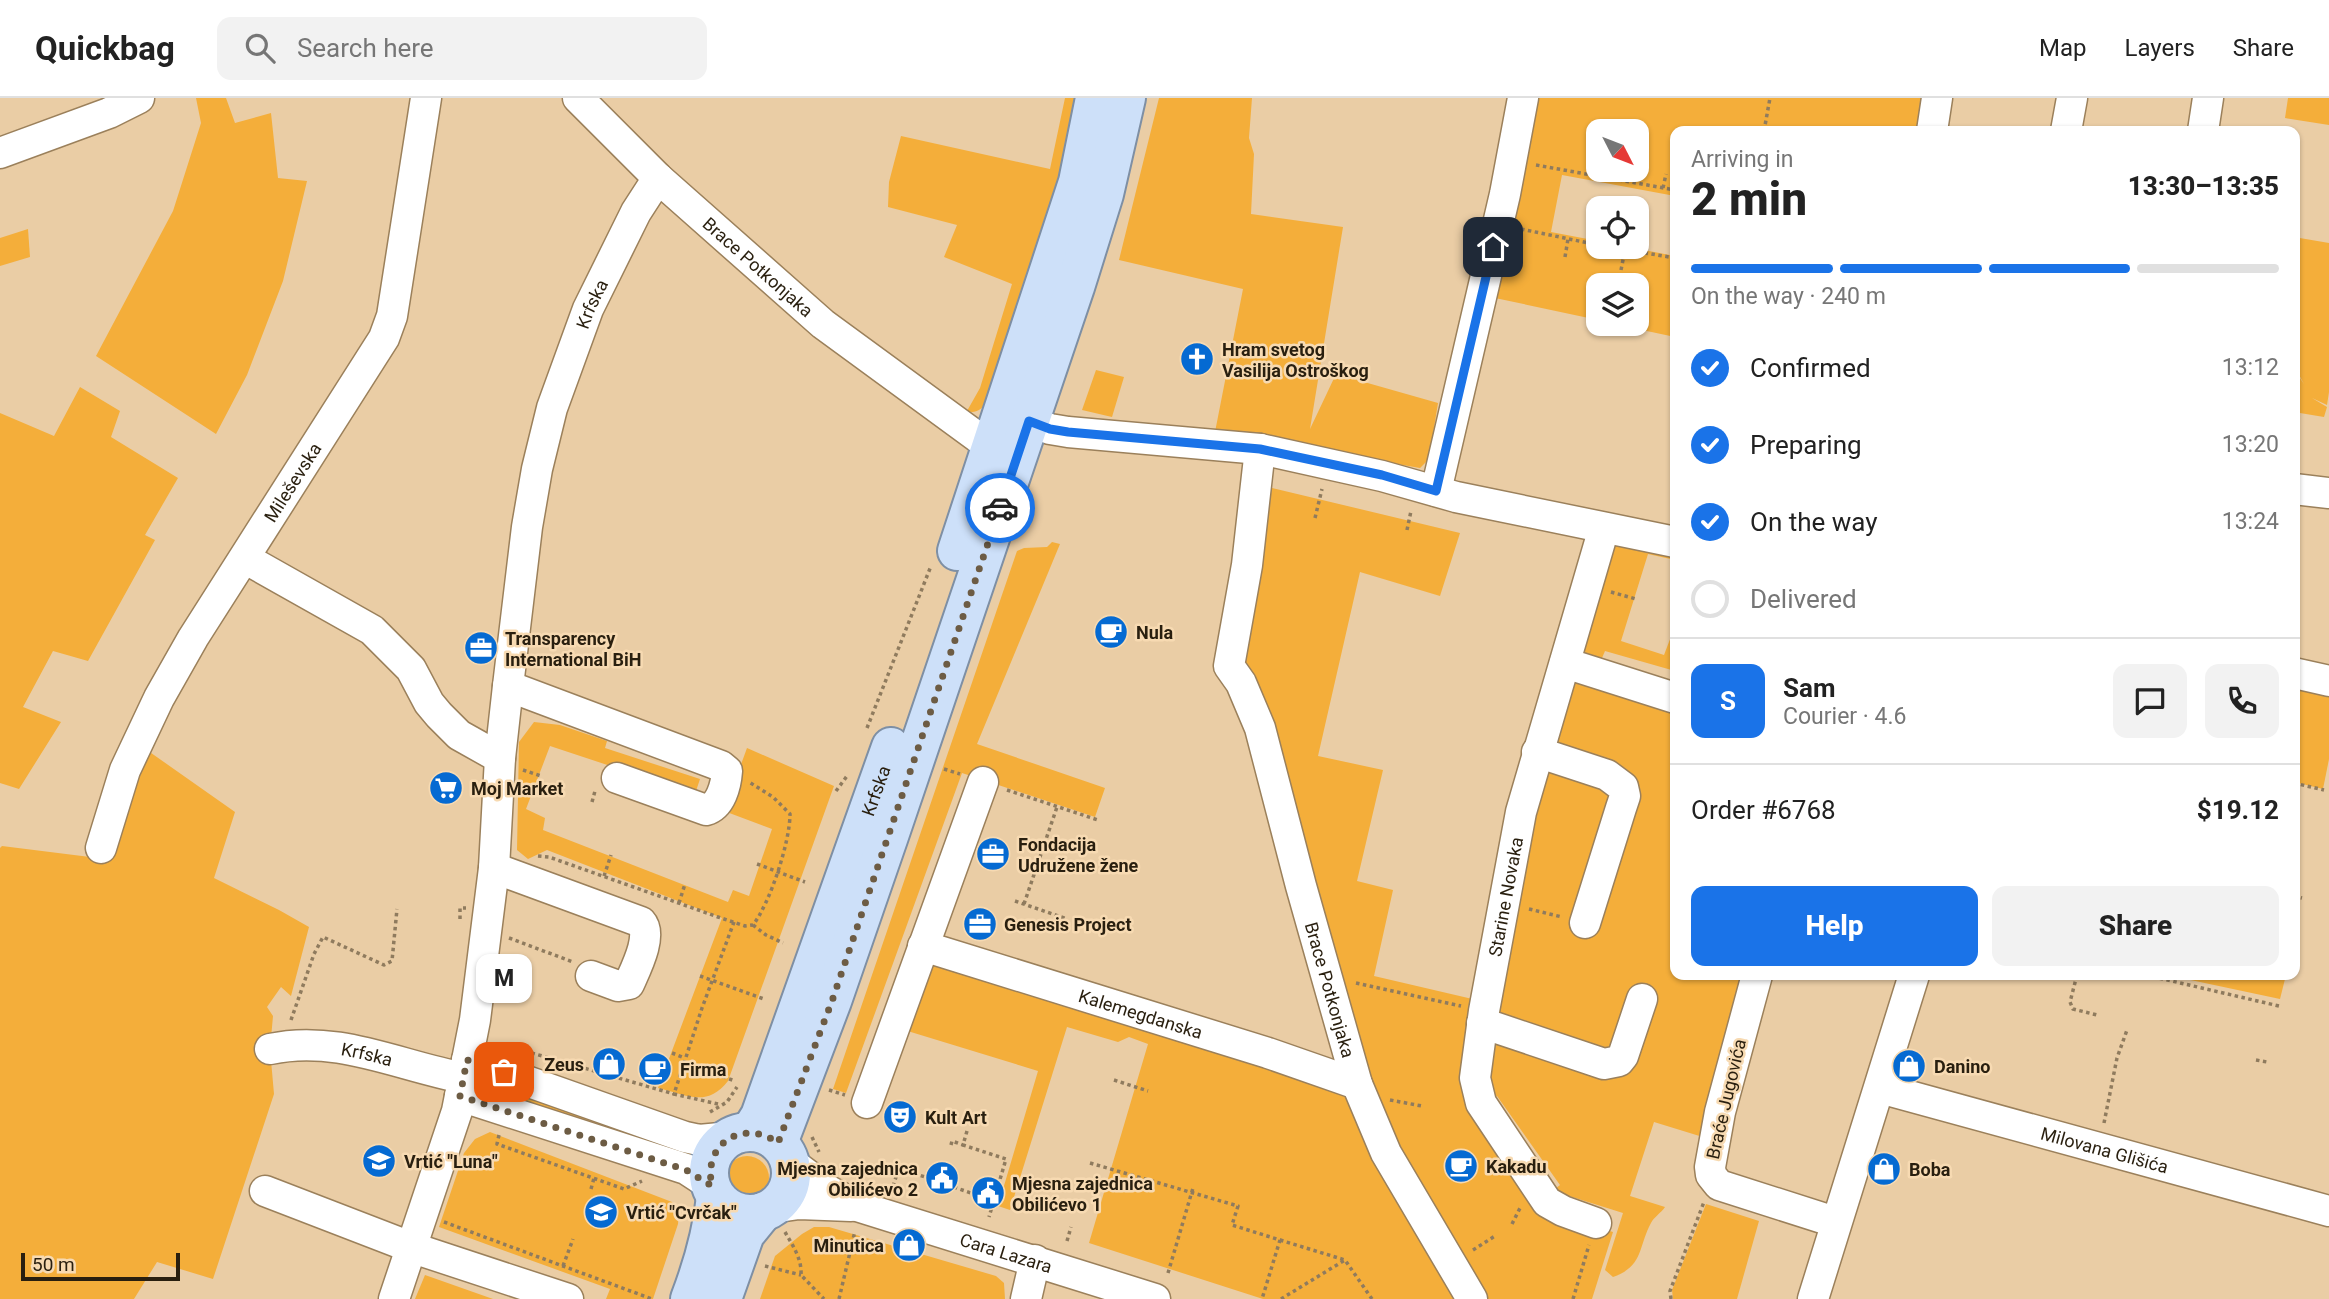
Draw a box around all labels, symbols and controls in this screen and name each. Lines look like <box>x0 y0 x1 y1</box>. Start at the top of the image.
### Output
search box <box>217 17 707 80</box>
text: Quickbag <box>35 29 175 68</box>
icon: search <box>241 29 279 67</box>
text: Search here <box>297 33 434 63</box>
text: Map <box>2039 34 2087 62</box>
text: Layers <box>2125 34 2195 62</box>
text: Share <box>2233 34 2294 62</box>
north arrow <box>1586 119 1648 182</box>
map controls <box>1586 119 1649 336</box>
text: Arriving in <box>1691 146 1794 173</box>
text: 13:30–13:35 <box>2128 171 2279 201</box>
text: 2 min <box>1691 172 1807 226</box>
button: locate <box>1586 196 1649 259</box>
street label: Brace Potkonjaka <box>699 212 818 321</box>
pin <box>1463 217 1523 277</box>
icon: home <box>1474 228 1512 266</box>
button: layers <box>1586 273 1649 336</box>
street label: Krfska <box>571 276 612 331</box>
text: On the way · 240 m <box>1691 283 1886 310</box>
place label: Hram svetog Vasilija Ostroškog <box>1222 339 1369 381</box>
church icon: Hram svetog Vasilija Ostroškog <box>1178 340 1216 378</box>
icon: check <box>1691 349 1729 387</box>
text: Confirmed <box>1750 353 1871 383</box>
text: 13:12 <box>2222 354 2279 381</box>
icon: check <box>1691 426 1729 464</box>
text: Preparing <box>1750 430 1862 460</box>
text: 13:20 <box>2222 431 2279 458</box>
street label: Mileševska <box>259 439 325 526</box>
courier <box>965 473 1035 543</box>
icon: car <box>981 489 1019 527</box>
icon: check <box>1691 503 1729 541</box>
text: On the way <box>1750 507 1878 537</box>
text: 13:24 <box>2222 508 2279 535</box>
text: Delivered <box>1750 584 1857 614</box>
cafe icon: Nula <box>1092 613 1130 651</box>
place label: Nula <box>1136 622 1174 643</box>
place label: Transparency International BiH <box>505 628 641 670</box>
office icon: Transparency International BiH <box>462 629 500 667</box>
button: chat <box>2113 664 2187 738</box>
button: phone <box>2205 664 2279 738</box>
text: Sam <box>1783 673 1835 703</box>
text: S <box>1720 686 1736 716</box>
text: Courier · 4.6 <box>1783 703 1906 730</box>
street label: Krfska <box>857 763 894 819</box>
supermarket icon: Moj Market <box>427 769 465 807</box>
place label: Moj Market <box>471 778 563 799</box>
text: Order #6768 <box>1691 795 1836 825</box>
text: $19.12 <box>2197 795 2279 825</box>
place label: Fondacija Udružene žene <box>1018 834 1139 876</box>
office icon: Fondacija Udružene žene <box>974 835 1012 873</box>
street label: Starine Novaka <box>1484 835 1527 958</box>
button: Help <box>1691 886 1978 966</box>
button: Share <box>1992 886 2279 966</box>
office icon: Genesis Project <box>961 905 999 943</box>
place label: Genesis Project <box>1004 914 1132 935</box>
street label: Brace Potkonjaka <box>1301 920 1359 1060</box>
callout: M <box>476 953 532 1002</box>
text: M <box>494 965 514 992</box>
street label: Kalemegdanska <box>1076 984 1205 1043</box>
street label: Braće Jugovića <box>1702 1037 1750 1161</box>
street label: Krfska <box>340 1038 395 1070</box>
pin <box>474 1042 534 1102</box>
shop icon: Zeus <box>590 1045 628 1083</box>
shop icon: Danino <box>1890 1047 1928 1085</box>
cafe icon: Firma <box>636 1050 674 1088</box>
icon: bag <box>485 1053 523 1091</box>
place label: Zeus <box>544 1054 584 1075</box>
place label: Danino <box>1934 1056 1990 1077</box>
place label: Firma <box>680 1059 727 1080</box>
theatre icon: Kult Art <box>881 1098 919 1136</box>
place label: Kult Art <box>925 1107 987 1128</box>
street label: Milovana Glišića <box>2039 1122 2171 1177</box>
school or university icon: Vrtić "Luna" <box>360 1142 398 1180</box>
cafe icon: Kakadu <box>1442 1147 1480 1185</box>
shop icon: Boba <box>1865 1150 1903 1188</box>
place label: Vrtić "Luna" <box>404 1151 498 1172</box>
place label: Kakadu <box>1486 1156 1547 1177</box>
place label: Mjesna zajednica Obilićevo 2 <box>777 1158 918 1200</box>
public building icon: Mjesna zajednica Obilićevo 2 <box>923 1159 961 1197</box>
place label: Boba <box>1909 1159 1951 1180</box>
place label: Mjesna zajednica Obilićevo 1 <box>1012 1173 1153 1215</box>
public building icon: Mjesna zajednica Obilićevo 1 <box>969 1174 1007 1212</box>
school or university icon: Vrtić "Cvrčak" <box>582 1193 620 1231</box>
place label: Vrtić "Cvrčak" <box>626 1202 737 1223</box>
shop icon: Minutica <box>890 1226 928 1264</box>
street label: Cara Lazara <box>958 1228 1055 1277</box>
place label: Minutica <box>813 1235 884 1256</box>
scale bar <box>21 1250 180 1282</box>
text: 50 m <box>32 1253 75 1276</box>

